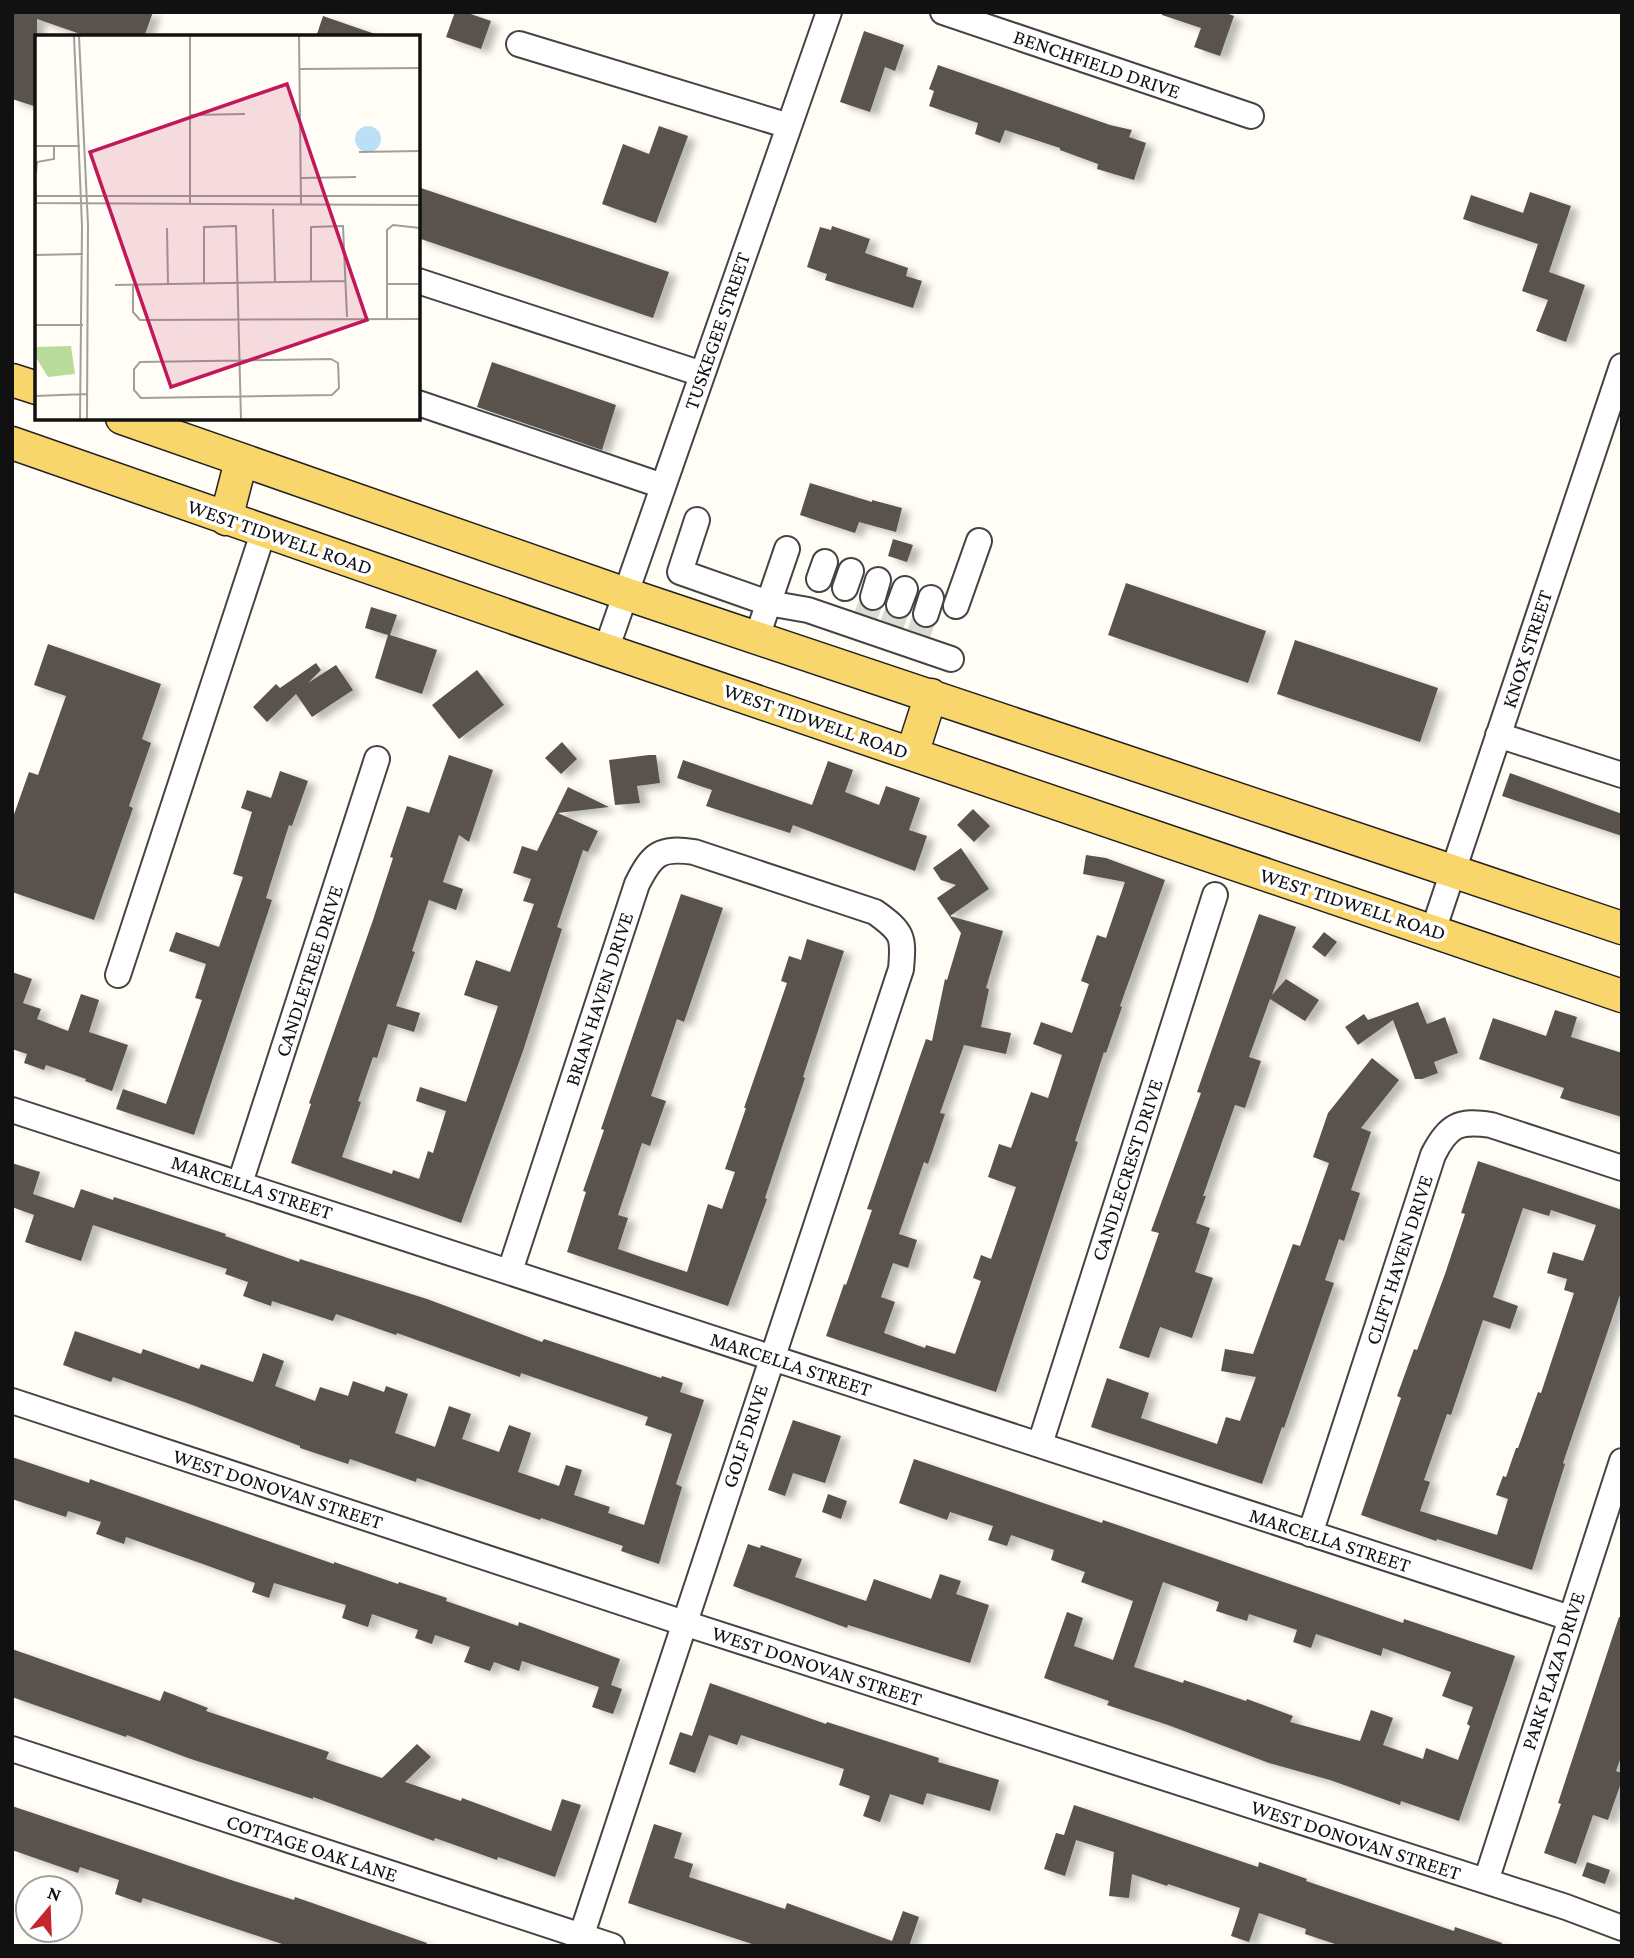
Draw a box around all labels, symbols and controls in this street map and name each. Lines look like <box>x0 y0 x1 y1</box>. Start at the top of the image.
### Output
street label: BENCHFIELD DRIVE <box>1010 24 1184 104</box>
inset map <box>35 35 420 420</box>
street label: TUSKEGEE STREET <box>679 248 755 413</box>
street label: WEST TIDWELL ROAD <box>184 494 376 580</box>
street label: KNOX STREET <box>1497 586 1558 711</box>
street label: WEST TIDWELL ROAD <box>720 678 912 764</box>
street label: WEST TIDWELL ROAD <box>1257 863 1449 945</box>
street label: CANDLETREE DRIVE <box>270 882 348 1060</box>
street label: BRIAN HAVEN DRIVE <box>560 909 638 1089</box>
street label: CANDLECREST DRIVE <box>1086 1076 1168 1264</box>
street label: MARCELLA STREET <box>168 1150 336 1225</box>
street label: CLIFT HAVEN DRIVE <box>1360 1172 1438 1348</box>
street label: MARCELLA STREET <box>707 1327 875 1402</box>
street label: GOLF DRIVE <box>717 1381 773 1491</box>
street label: WEST DONOVAN STREET <box>170 1444 387 1534</box>
street label: MARCELLA STREET <box>1246 1503 1414 1578</box>
street label: PARK PLAZA DRIVE <box>1516 1589 1590 1753</box>
street label: WEST DONOVAN STREET <box>709 1621 926 1711</box>
street label: WEST DONOVAN STREET <box>1248 1795 1465 1885</box>
street label: COTTAGE OAK LANE <box>224 1809 400 1887</box>
north arrow <box>14 1874 84 1944</box>
text: N <box>45 1881 64 1905</box>

